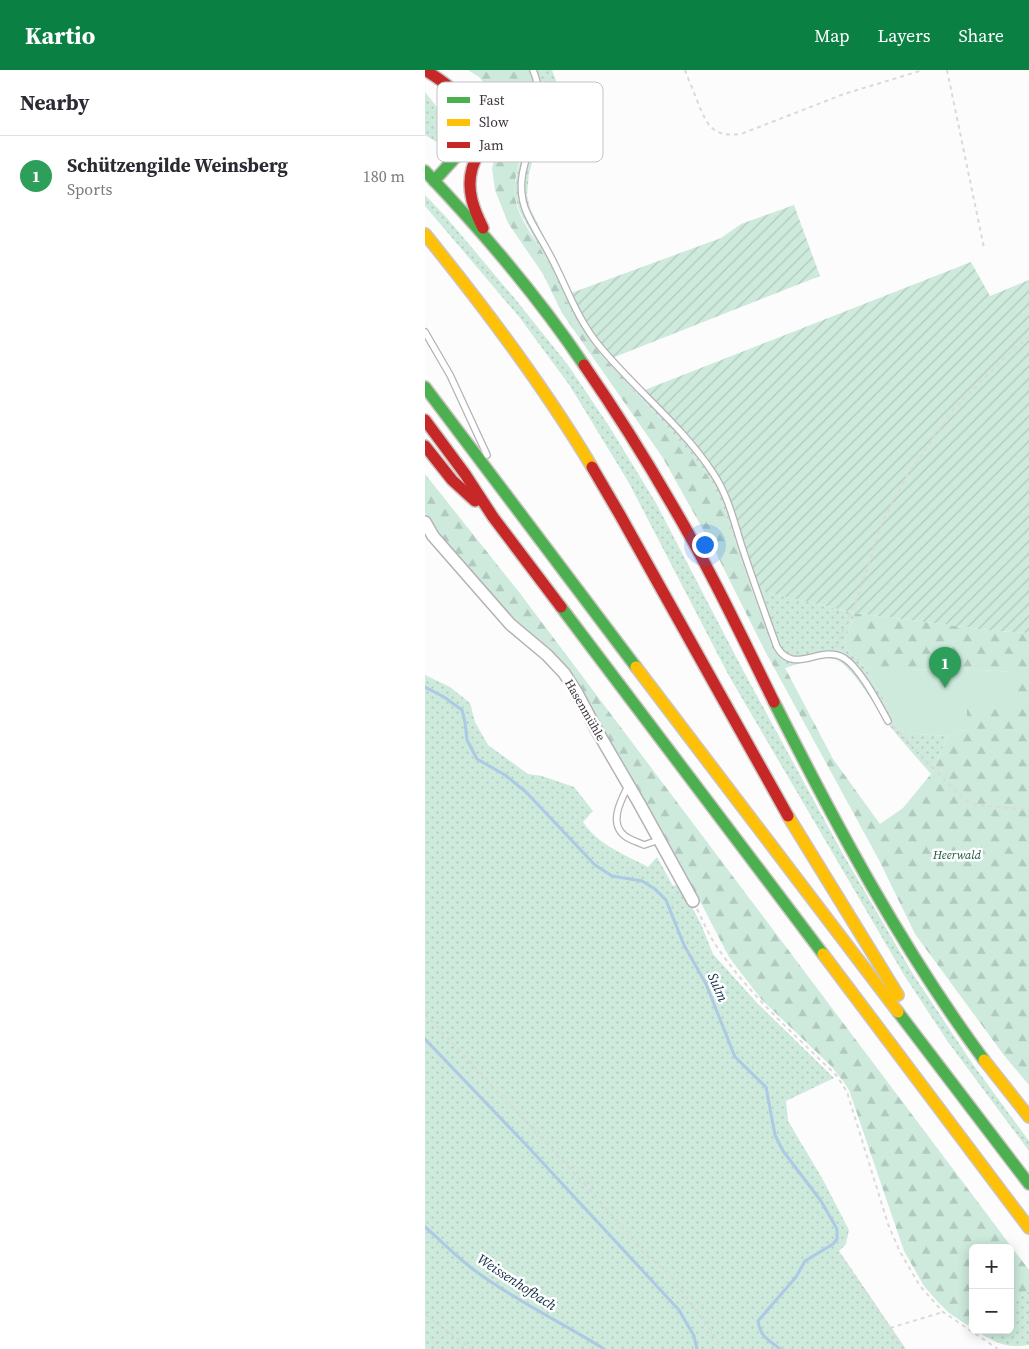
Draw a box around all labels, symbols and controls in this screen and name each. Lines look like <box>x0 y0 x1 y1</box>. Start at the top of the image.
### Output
text: Kartio <box>25 19 95 52</box>
text: Map <box>814 23 849 48</box>
text: Layers <box>877 23 930 48</box>
text: Share <box>958 23 1004 48</box>
legend <box>437 82 603 162</box>
text: Nearby <box>20 88 90 117</box>
text: Fast <box>479 90 505 110</box>
text: Slow <box>479 112 509 132</box>
text: Jam <box>478 135 504 155</box>
text: Schützengilde Weinsberg <box>67 152 288 178</box>
text: 1 <box>32 165 40 187</box>
text: 180 m <box>363 165 405 187</box>
text: Sports <box>67 178 112 200</box>
your location <box>692 532 718 558</box>
pin: 1 <box>929 647 961 688</box>
street label: Hasenmühle <box>561 676 609 744</box>
park label: Heerwald <box>932 847 982 863</box>
water label: Sulm <box>703 969 733 1005</box>
map controls <box>969 1244 1014 1334</box>
button: + <box>969 1244 1014 1289</box>
water label: Weissenhofbach <box>473 1249 561 1315</box>
button: − <box>969 1289 1014 1334</box>

